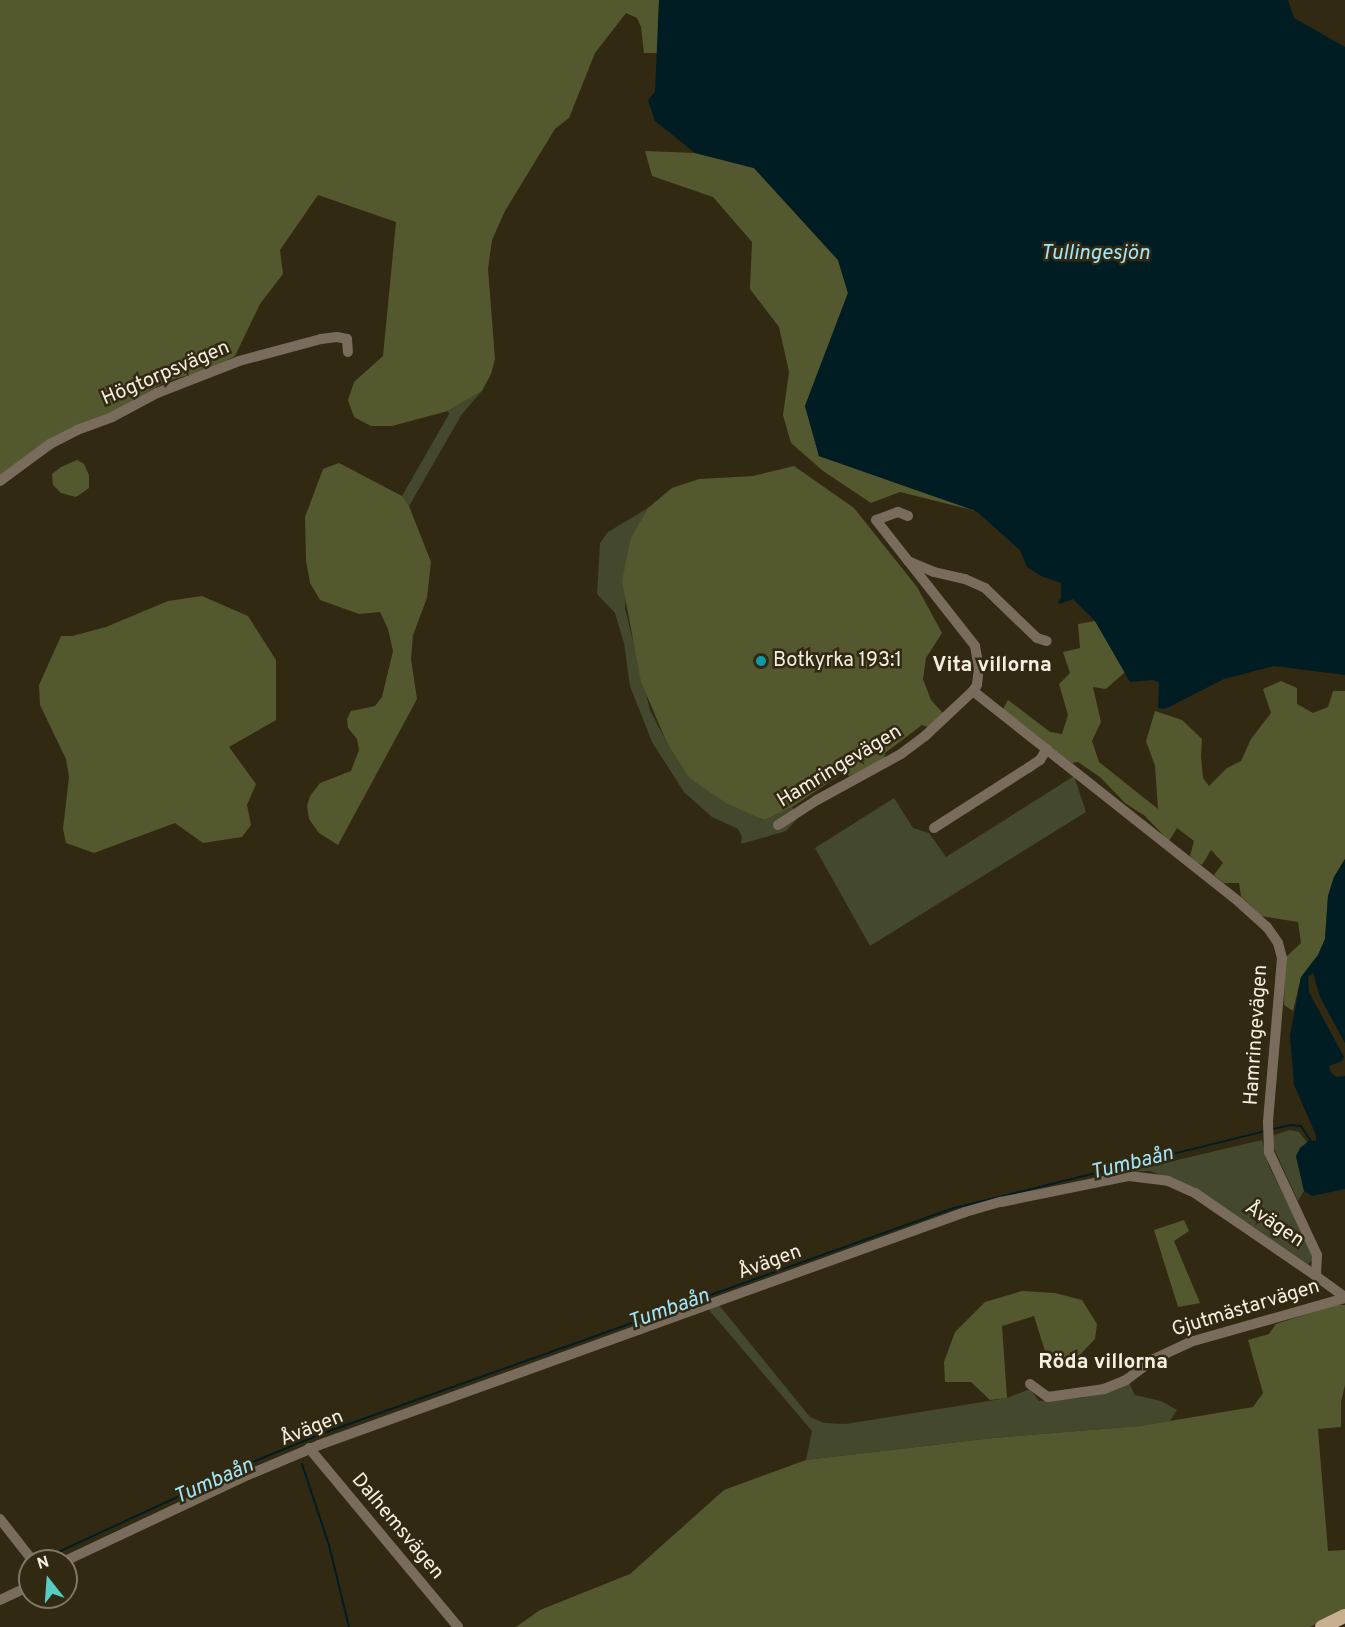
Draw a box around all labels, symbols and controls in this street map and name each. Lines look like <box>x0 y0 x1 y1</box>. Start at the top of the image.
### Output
water label: Tullingesjön <box>1040 241 1150 267</box>
street label: Högtorpsvägen <box>98 336 234 412</box>
place label: Botkyrka 193:1 <box>773 649 902 673</box>
district label: Vita villorna <box>932 653 1052 679</box>
marker: Botkyrka 193:1 <box>754 654 768 668</box>
street label: Hamringevägen <box>773 720 907 814</box>
street label: Hamringevägen <box>1240 964 1274 1106</box>
water label: Tumbaån <box>1088 1142 1176 1186</box>
street label: Åvägen <box>1240 1197 1308 1253</box>
street label: Åvägen <box>735 1240 805 1286</box>
street label: Gjutmästarvägen <box>1169 1275 1323 1343</box>
water label: Tumbaån <box>625 1284 713 1336</box>
district label: Röda villorna <box>1038 1350 1168 1376</box>
street label: Åvägen <box>277 1405 347 1453</box>
water label: Tumbaån <box>170 1453 258 1511</box>
street label: Dalhemsvägen <box>346 1469 448 1585</box>
north arrow <box>18 1549 78 1609</box>
text: N <box>35 1552 52 1575</box>

